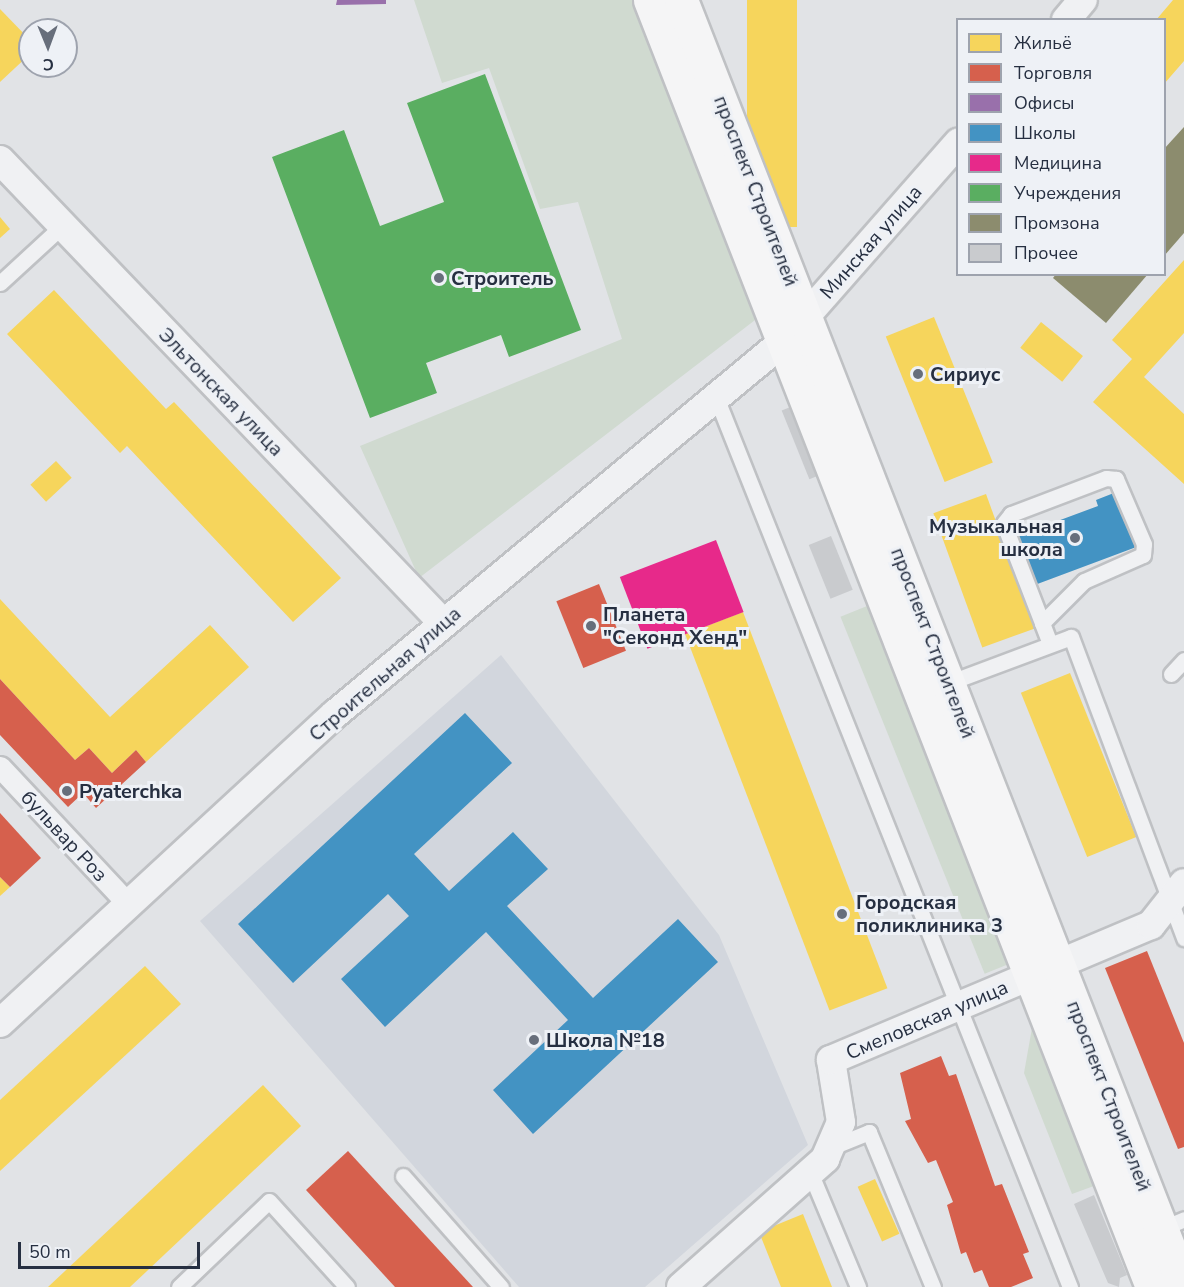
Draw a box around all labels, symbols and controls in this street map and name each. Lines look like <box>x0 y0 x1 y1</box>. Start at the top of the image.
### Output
north arrow <box>18 18 78 78</box>
legend <box>956 18 1166 276</box>
text: Жильё <box>1014 31 1072 55</box>
text: С <box>43 53 54 75</box>
text: Торговля <box>1014 61 1092 85</box>
text: Офисы <box>1014 91 1074 115</box>
street label: проспект Строителей <box>709 92 803 290</box>
text: Школы <box>1014 121 1076 145</box>
text: Медицина <box>1014 151 1102 175</box>
street label: Минская улица <box>815 180 927 304</box>
text: Учреждения <box>1014 181 1121 205</box>
text: Промзона <box>1014 211 1100 235</box>
text: Прочее <box>1014 241 1078 265</box>
place label: Строитель <box>451 266 554 290</box>
marker: Строитель <box>432 271 446 285</box>
street label: Эльтонская улица <box>154 323 288 461</box>
place label: Сириус <box>930 362 1000 386</box>
marker: Сириус <box>911 367 925 381</box>
place label: Музыкальная школа <box>929 514 1063 561</box>
marker: Музыкальная школа <box>1068 531 1082 545</box>
street label: проспект Строителей <box>886 544 980 742</box>
street label: Строительная улица <box>304 602 466 746</box>
place label: Планета "Секонд Хенд" <box>603 602 747 649</box>
marker: Планета "Секонд Хенд" <box>584 619 598 633</box>
place label: Pyaterchka <box>79 779 182 803</box>
marker: Pyaterchka <box>60 784 74 798</box>
street label: бульвар Роз <box>16 786 112 886</box>
place label: Городская поликлиника 3 <box>856 891 1003 938</box>
marker: Городская поликлиника 3 <box>833 905 851 923</box>
street label: Смеловская улица <box>842 975 1012 1065</box>
street label: проспект Строителей <box>1062 997 1156 1195</box>
place label: Школа №18 <box>546 1028 665 1052</box>
marker: Школа №18 <box>527 1033 541 1047</box>
scale bar <box>21 1230 202 1268</box>
text: 50 m <box>29 1240 71 1264</box>

